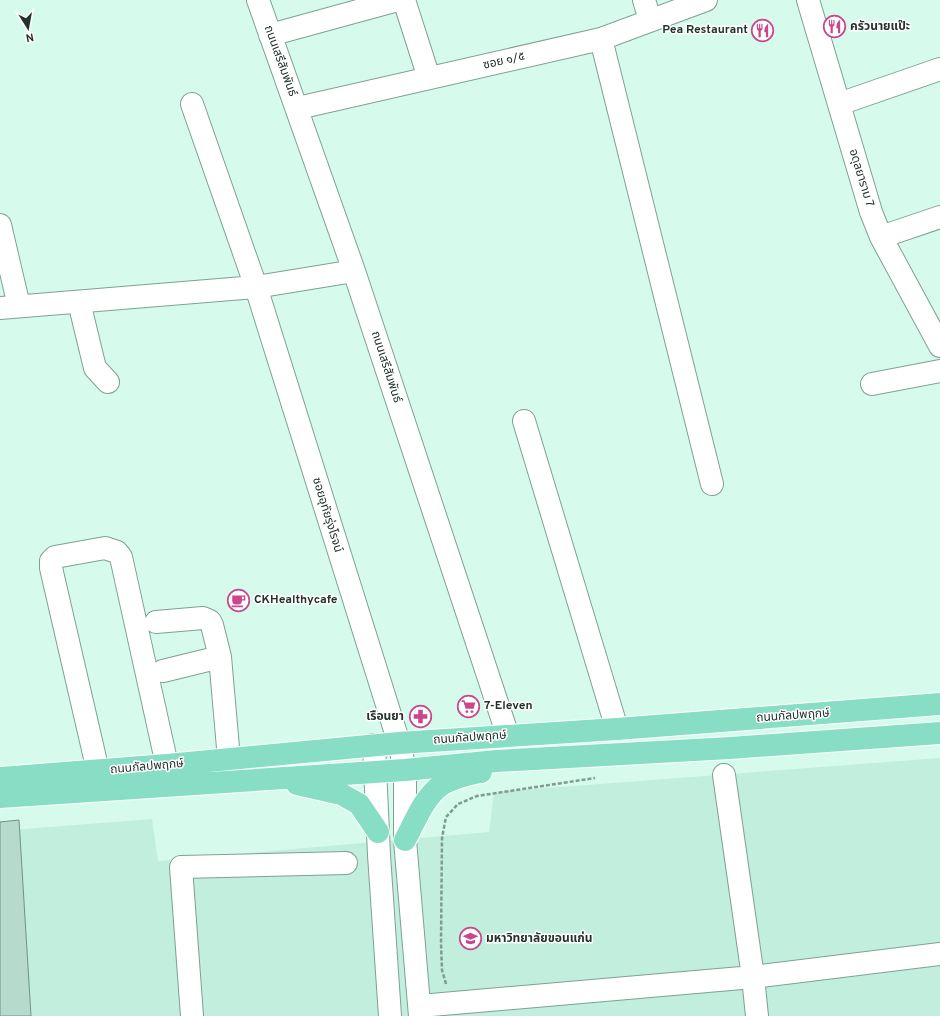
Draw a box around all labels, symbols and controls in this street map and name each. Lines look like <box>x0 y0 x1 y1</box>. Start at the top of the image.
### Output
north arrow <box>8 8 48 48</box>
restaurant icon: ครัวนายแป๊ะ <box>821 14 847 40</box>
restaurant icon: Pea Restaurant <box>750 17 776 43</box>
place label: ครัวนายแป๊ะ <box>850 19 910 35</box>
place label: Pea Restaurant <box>662 22 748 38</box>
street label: ถนนเสรีสัมพันธ์ <box>260 23 300 99</box>
text: N <box>25 29 35 44</box>
street label: ซอย ๑/๕ <box>482 48 526 74</box>
street label: อดุลยาราม 7 <box>845 147 877 209</box>
street label: ถนนเสรีสัมพันธ์ <box>367 329 405 405</box>
street label: ซอยอุทัยรุ่งโรจน์ <box>308 476 346 554</box>
cafe icon: CKHealthycafe <box>226 587 252 613</box>
place label: CKHealthycafe <box>254 592 338 608</box>
supermarket icon: 7-Eleven <box>456 693 482 719</box>
place label: 7-Eleven <box>484 698 533 714</box>
pharmacy icon: เรือนยา <box>407 704 433 730</box>
street label: ถนนกัลปพฤกษ์ <box>756 705 831 727</box>
place label: เรือนยา <box>366 709 404 725</box>
street label: ถนนกัลปพฤกษ์ <box>433 727 508 749</box>
street label: ถนนกัลปพฤกษ์ <box>110 756 185 778</box>
school or university icon: มหาวิทยาลัยขอนแก่น <box>457 926 483 952</box>
place label: มหาวิทยาลัยขอนแก่น <box>486 931 593 947</box>

